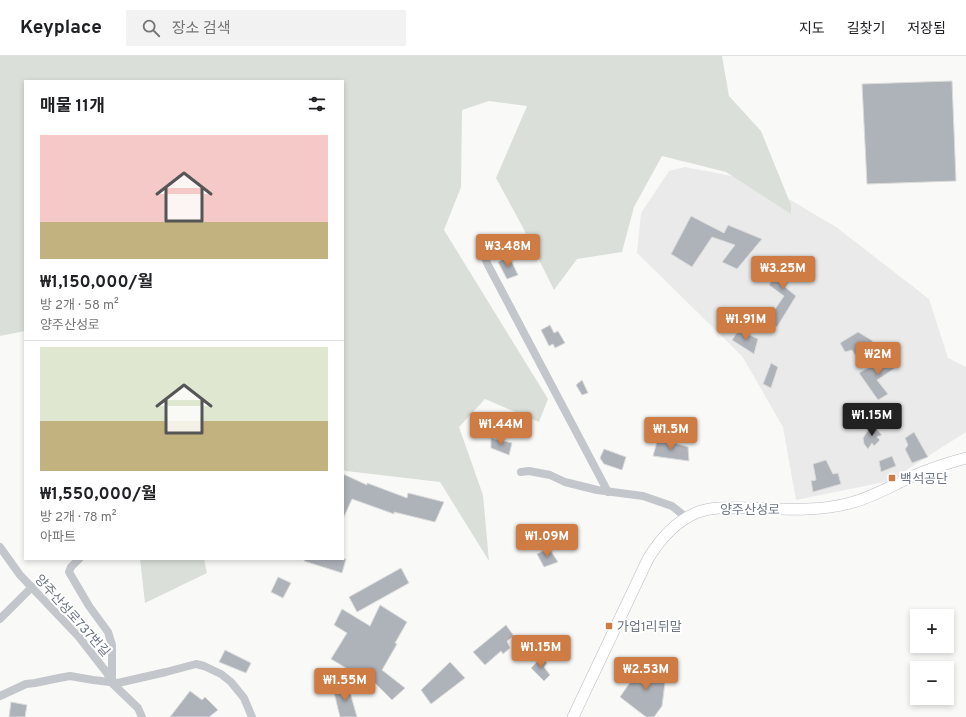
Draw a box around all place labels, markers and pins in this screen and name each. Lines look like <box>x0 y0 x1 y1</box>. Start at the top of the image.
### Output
pin: ₩3.48M <box>475 234 541 268</box>
pin: ₩3.25M <box>750 256 816 290</box>
pin: ₩1.91M <box>713 307 779 341</box>
pin: ₩2M <box>859 342 897 376</box>
pin: ₩1.15M <box>839 403 905 437</box>
pin: ₩1.44M <box>468 412 534 446</box>
pin: ₩1.5M <box>643 417 699 451</box>
place label: 백석공단 <box>900 472 948 488</box>
marker: 백석공단 <box>887 473 897 483</box>
pin: ₩1.09M <box>514 524 580 558</box>
place label: 가업1리뒤말 <box>617 620 682 636</box>
marker: 가업1리뒤말 <box>604 621 614 631</box>
pin: ₩1.15M <box>508 635 574 669</box>
pin: ₩2.53M <box>613 657 679 691</box>
pin: ₩1.55M <box>312 668 378 702</box>

